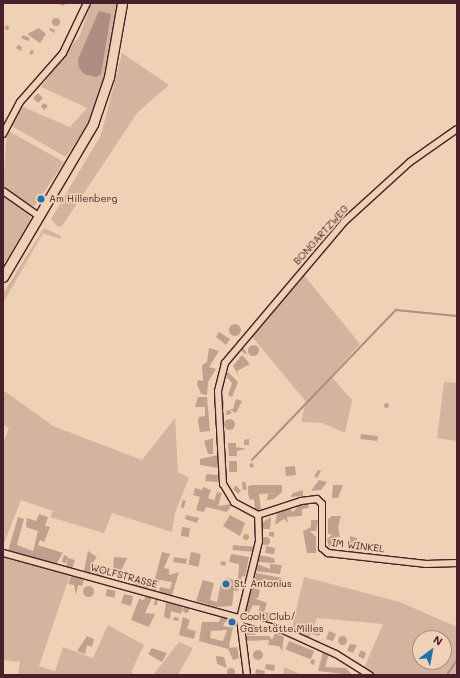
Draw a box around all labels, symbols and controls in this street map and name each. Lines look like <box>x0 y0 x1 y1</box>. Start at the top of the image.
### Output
place label: Am Hillenberg <box>49 193 117 205</box>
marker: Am Hillenberg <box>36 194 46 204</box>
street label: BONGARTZWEG <box>291 203 351 267</box>
street label: IM WINKEL <box>331 537 385 555</box>
street label: WOLFSTRASSE <box>89 561 159 591</box>
place label: St. Antonius <box>234 578 292 590</box>
marker: St. Antonius <box>221 579 231 589</box>
place label: Coolt Club/ Gaststätte Milles <box>240 610 324 634</box>
marker: Coolt Club/ Gaststätte Milles <box>227 617 237 627</box>
north arrow <box>412 630 452 670</box>
text: N <box>431 632 446 649</box>

